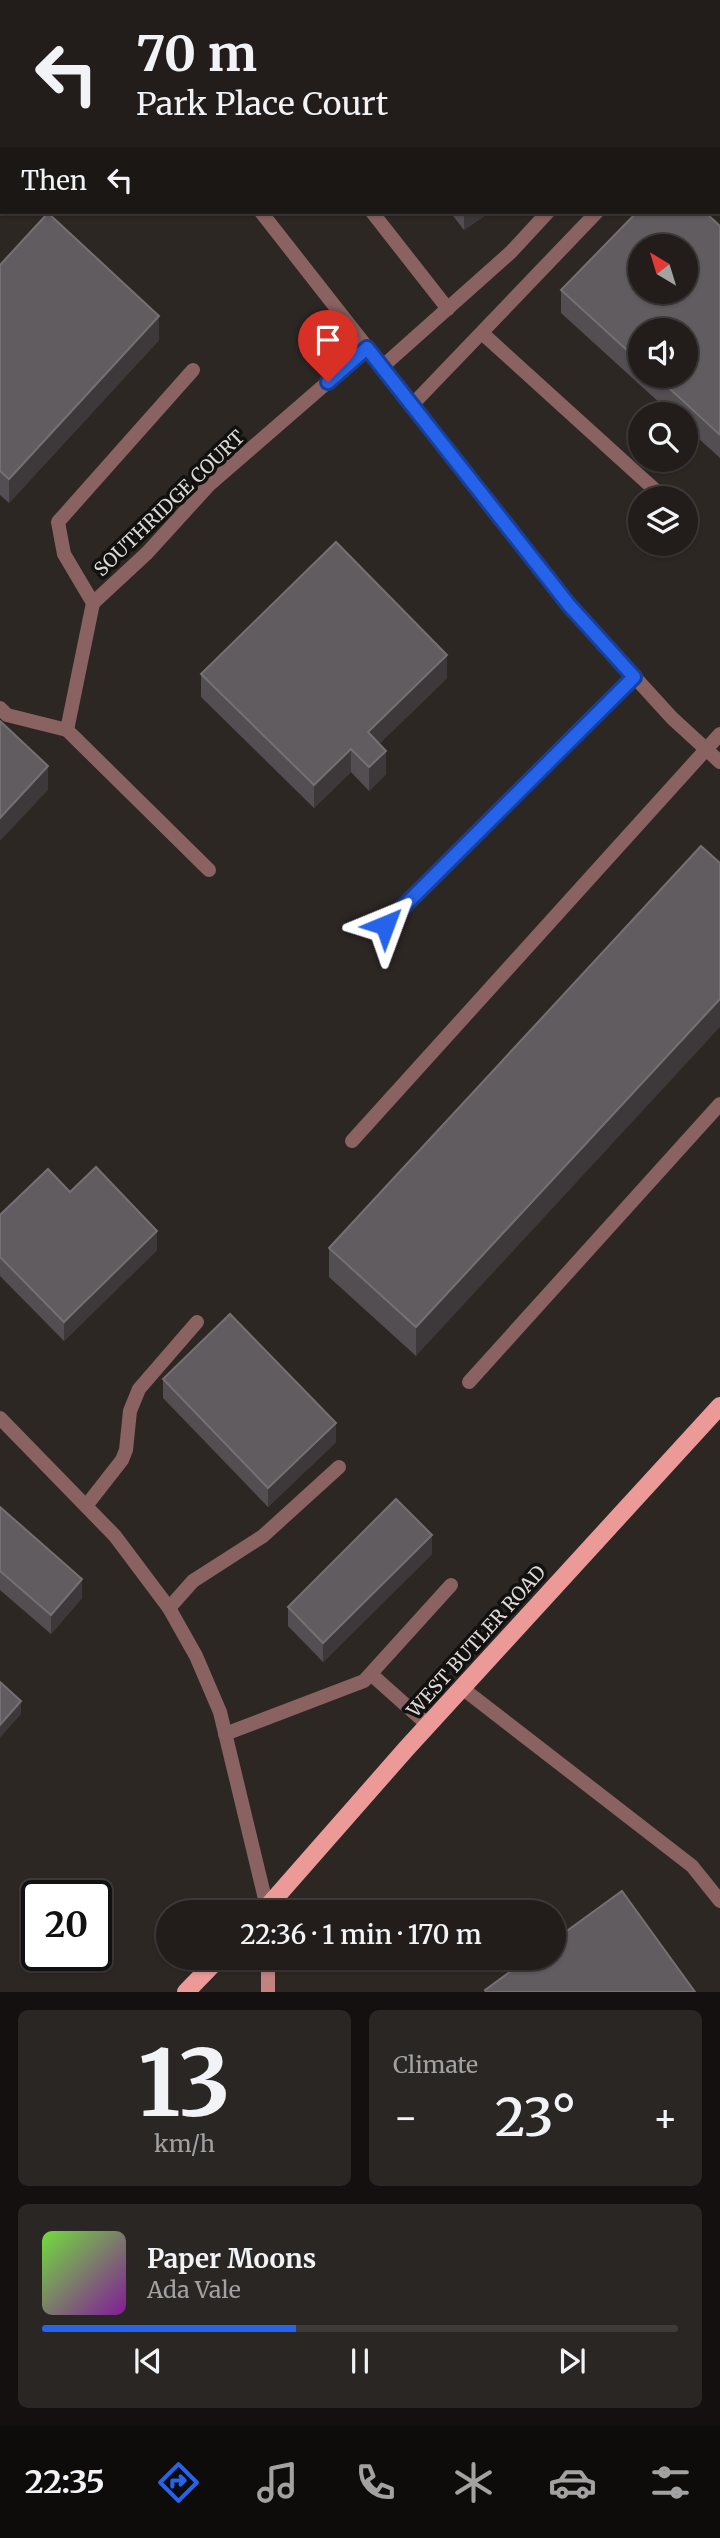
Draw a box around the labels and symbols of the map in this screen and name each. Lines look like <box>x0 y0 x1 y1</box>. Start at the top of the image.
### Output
north arrow <box>628 234 698 304</box>
pin <box>298 310 358 382</box>
street label: SOUTHRIDGE COURT <box>89 425 249 581</box>
position arrow <box>348 888 422 962</box>
street label: WEST BUTLER ROAD <box>401 1560 550 1723</box>
speed limit sign: 20 <box>21 1880 112 1971</box>

